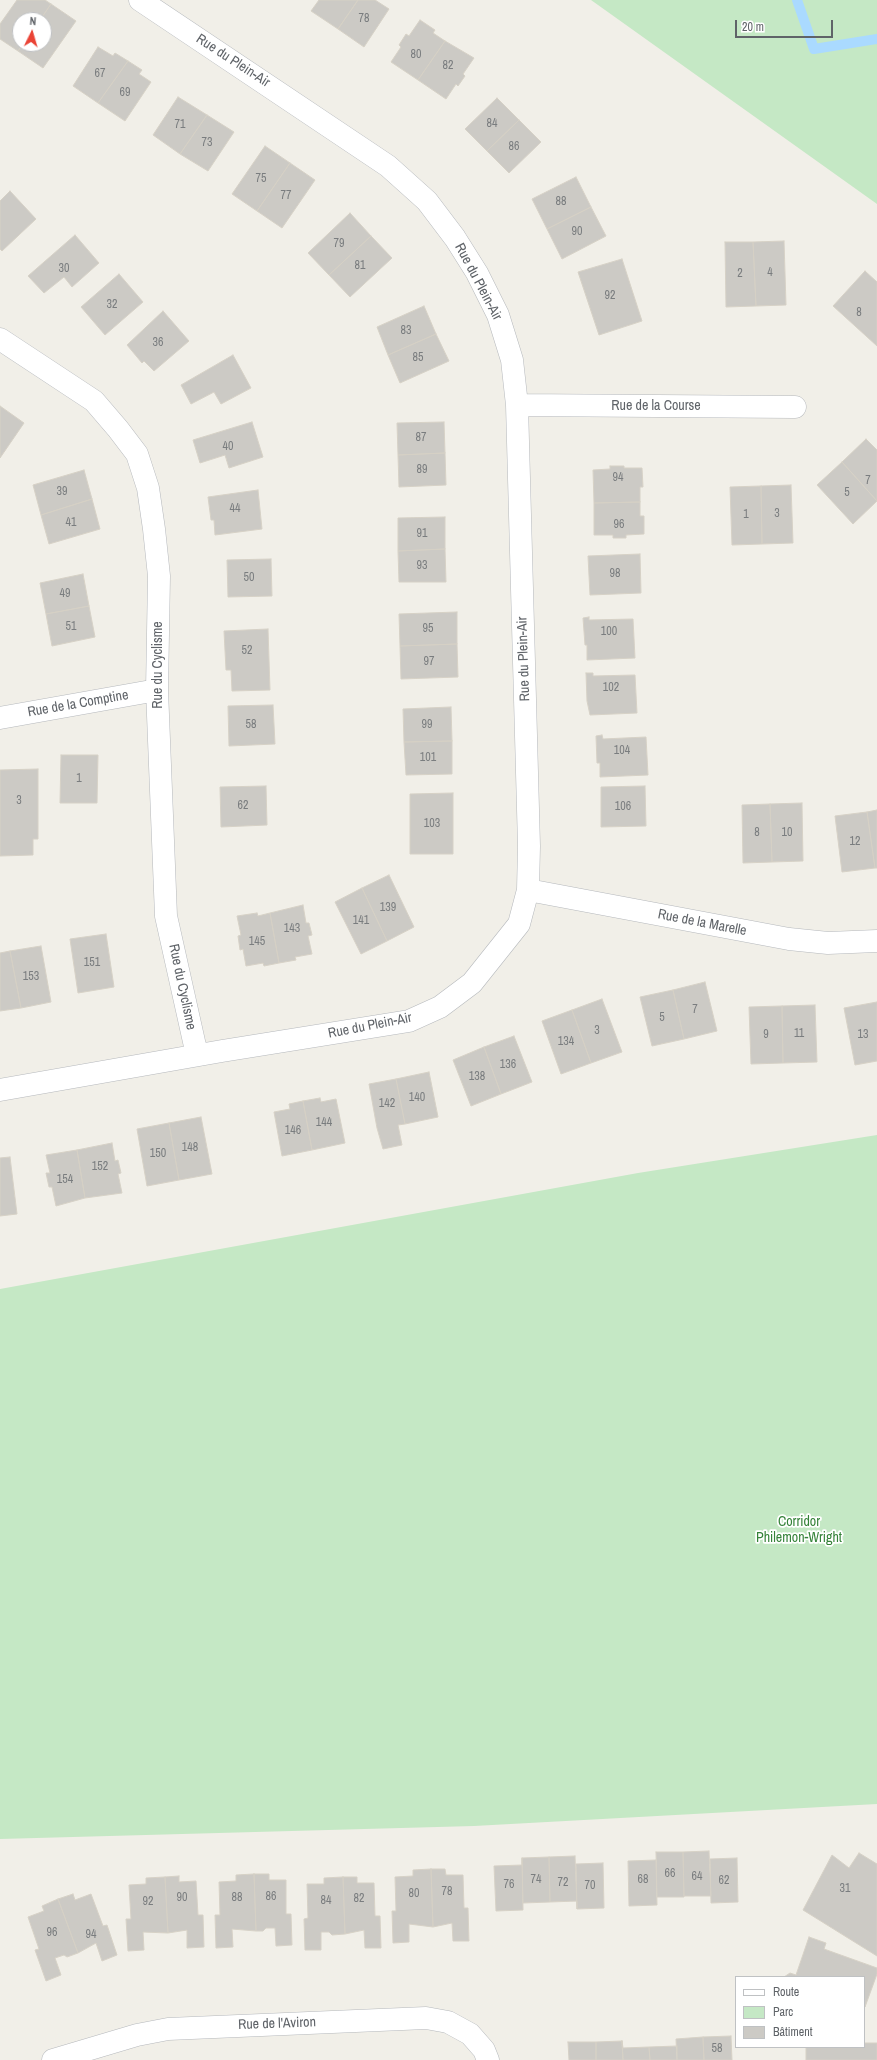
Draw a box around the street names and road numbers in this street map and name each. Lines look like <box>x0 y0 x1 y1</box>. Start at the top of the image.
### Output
street label: Rue du Plein-Air <box>193 31 273 91</box>
street label: Rue du Plein-Air <box>451 241 505 323</box>
street label: Rue de la Course <box>611 398 701 414</box>
street label: Rue du Plein-Air <box>514 616 534 702</box>
street label: Rue du Cyclisme <box>150 621 166 709</box>
street label: Rue de la Comptine <box>26 687 130 721</box>
street label: Rue de la Marelle <box>656 906 748 940</box>
street label: Rue du Cyclisme <box>165 943 199 1031</box>
street label: Rue du Plein-Air <box>327 1010 413 1042</box>
street label: Rue de l'Aviron <box>238 2014 316 2034</box>

